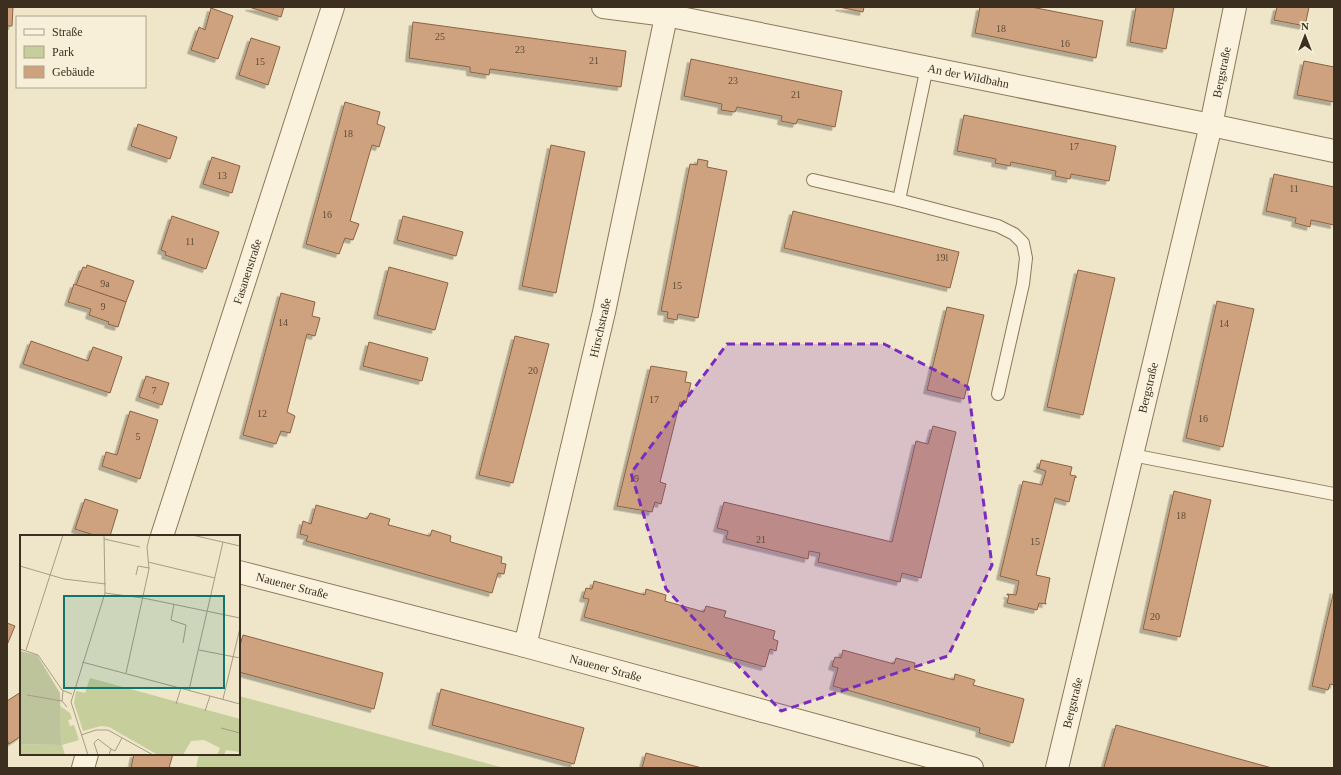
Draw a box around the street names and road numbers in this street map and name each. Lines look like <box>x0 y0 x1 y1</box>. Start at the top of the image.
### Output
street label: Bergstraße <box>1210 45 1234 99</box>
street label: An der Wildbahn <box>926 61 1010 91</box>
street label: Fasanenstraße <box>230 237 265 306</box>
street label: Hirschstraße <box>586 297 614 359</box>
street label: Bergstraße <box>1135 361 1161 415</box>
street label: Nauener Straße <box>255 570 330 602</box>
street label: Nauener Straße <box>568 651 643 685</box>
street label: Bergstraße <box>1060 676 1085 730</box>

